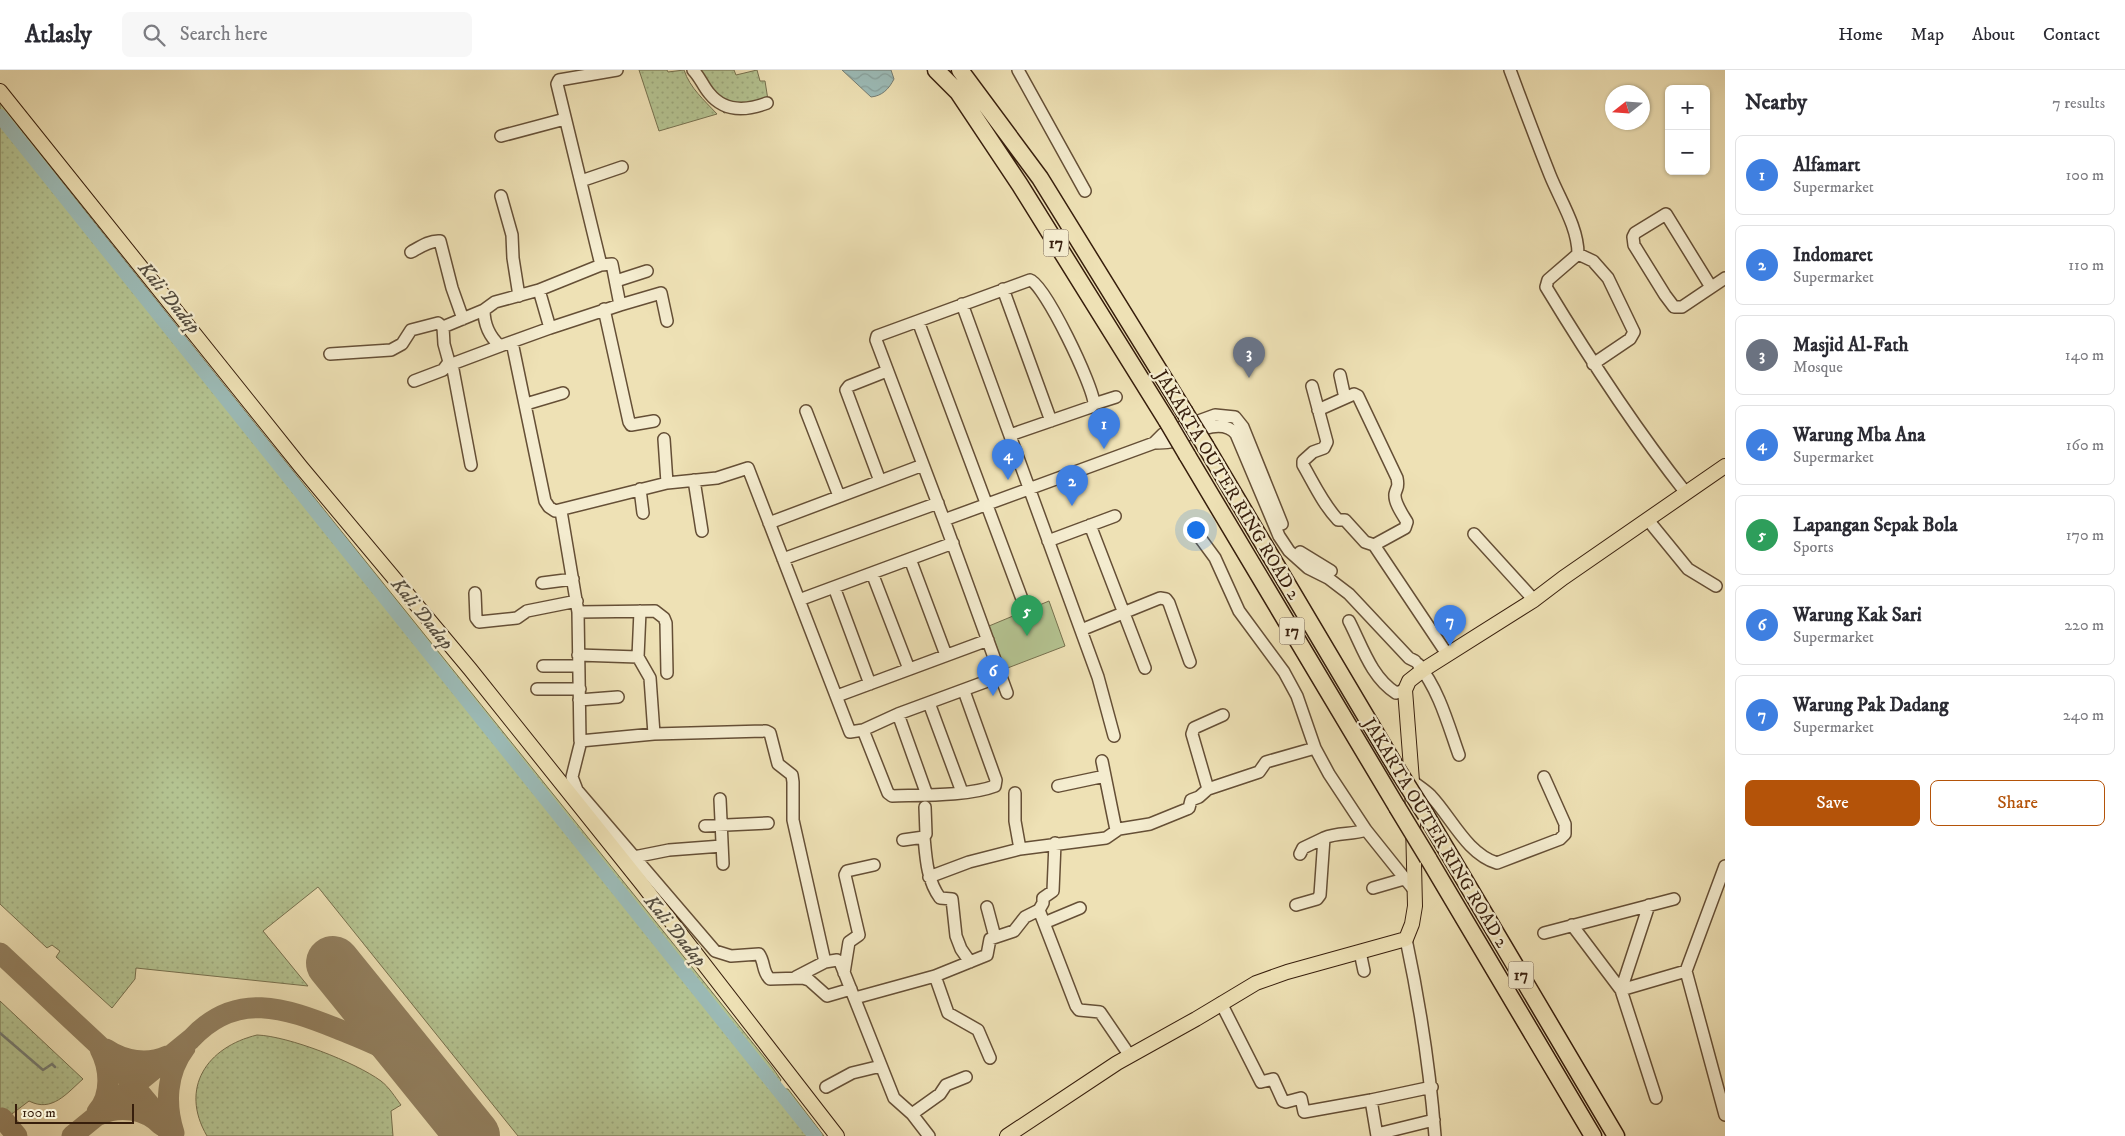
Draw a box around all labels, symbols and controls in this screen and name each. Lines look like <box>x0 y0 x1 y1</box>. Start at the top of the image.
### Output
search box <box>122 12 472 57</box>
text: Atlasly <box>25 20 92 50</box>
icon: search <box>140 21 168 49</box>
text: Search here <box>180 23 268 46</box>
text: Home <box>1838 24 1883 46</box>
text: Map <box>1911 24 1944 46</box>
text: About <box>1972 24 2015 46</box>
text: Contact <box>2043 24 2100 46</box>
north arrow <box>1605 85 1650 130</box>
map controls <box>1665 85 1710 175</box>
button: + <box>1665 85 1710 130</box>
text: Nearby <box>1745 90 1807 116</box>
text: 7 results <box>2052 93 2105 113</box>
button: − <box>1665 130 1710 175</box>
text: Alfamart <box>1793 154 1860 177</box>
text: 1 <box>1759 165 1765 185</box>
text: 100 m <box>2066 165 2104 185</box>
text: Supermarket <box>1793 177 1874 197</box>
road number: 17 <box>1044 230 1068 257</box>
text: Indomaret <box>1793 244 1873 267</box>
text: 2 <box>1758 255 1766 275</box>
text: 110 m <box>2068 255 2104 275</box>
water label: Kali Dadap <box>132 257 205 339</box>
text: Supermarket <box>1793 267 1874 287</box>
text: Masjid Al-Fath <box>1793 334 1908 357</box>
pin: 3 <box>1233 337 1265 378</box>
text: 3 <box>1759 345 1765 365</box>
text: 140 m <box>2065 345 2104 365</box>
text: Mosque <box>1793 357 1843 377</box>
street label: JAKARTA OUTER RING ROAD 2 <box>1149 364 1305 604</box>
pin: 1 <box>1088 408 1120 449</box>
text: Warung Mba Ana <box>1793 424 1925 447</box>
text: 4 <box>1757 435 1767 455</box>
text: 160 m <box>2066 435 2104 455</box>
pin: 4 <box>992 439 1024 480</box>
text: Supermarket <box>1793 447 1874 467</box>
pin: 2 <box>1056 465 1088 506</box>
text: Lapangan Sepak Bola <box>1793 514 1958 537</box>
your location <box>1183 517 1209 543</box>
text: 5 <box>1758 525 1766 545</box>
text: 170 m <box>2066 525 2104 545</box>
text: Sports <box>1793 537 1834 557</box>
water label: Kali Dadap <box>385 573 458 655</box>
pin: 5 <box>1011 595 1043 636</box>
text: Warung Kak Sari <box>1793 604 1922 627</box>
pin: 7 <box>1434 605 1466 646</box>
text: 6 <box>1758 615 1766 635</box>
text: 220 m <box>2064 615 2104 635</box>
road number: 17 <box>1280 618 1304 644</box>
text: Supermarket <box>1793 627 1874 647</box>
pin: 6 <box>977 655 1009 696</box>
text: Warung Pak Dadang <box>1793 694 1948 717</box>
text: 7 <box>1758 705 1766 725</box>
text: 240 m <box>2063 705 2104 725</box>
street label: JAKARTA OUTER RING ROAD 2 <box>1357 712 1513 952</box>
text: Supermarket <box>1793 717 1874 737</box>
button: Save <box>1745 780 1920 826</box>
button: Share <box>1930 780 2105 826</box>
water label: Kali Dadap <box>638 890 711 972</box>
road number: 17 <box>1508 962 1534 988</box>
scale bar <box>15 1101 134 1124</box>
text: 100 m <box>22 1104 56 1122</box>

